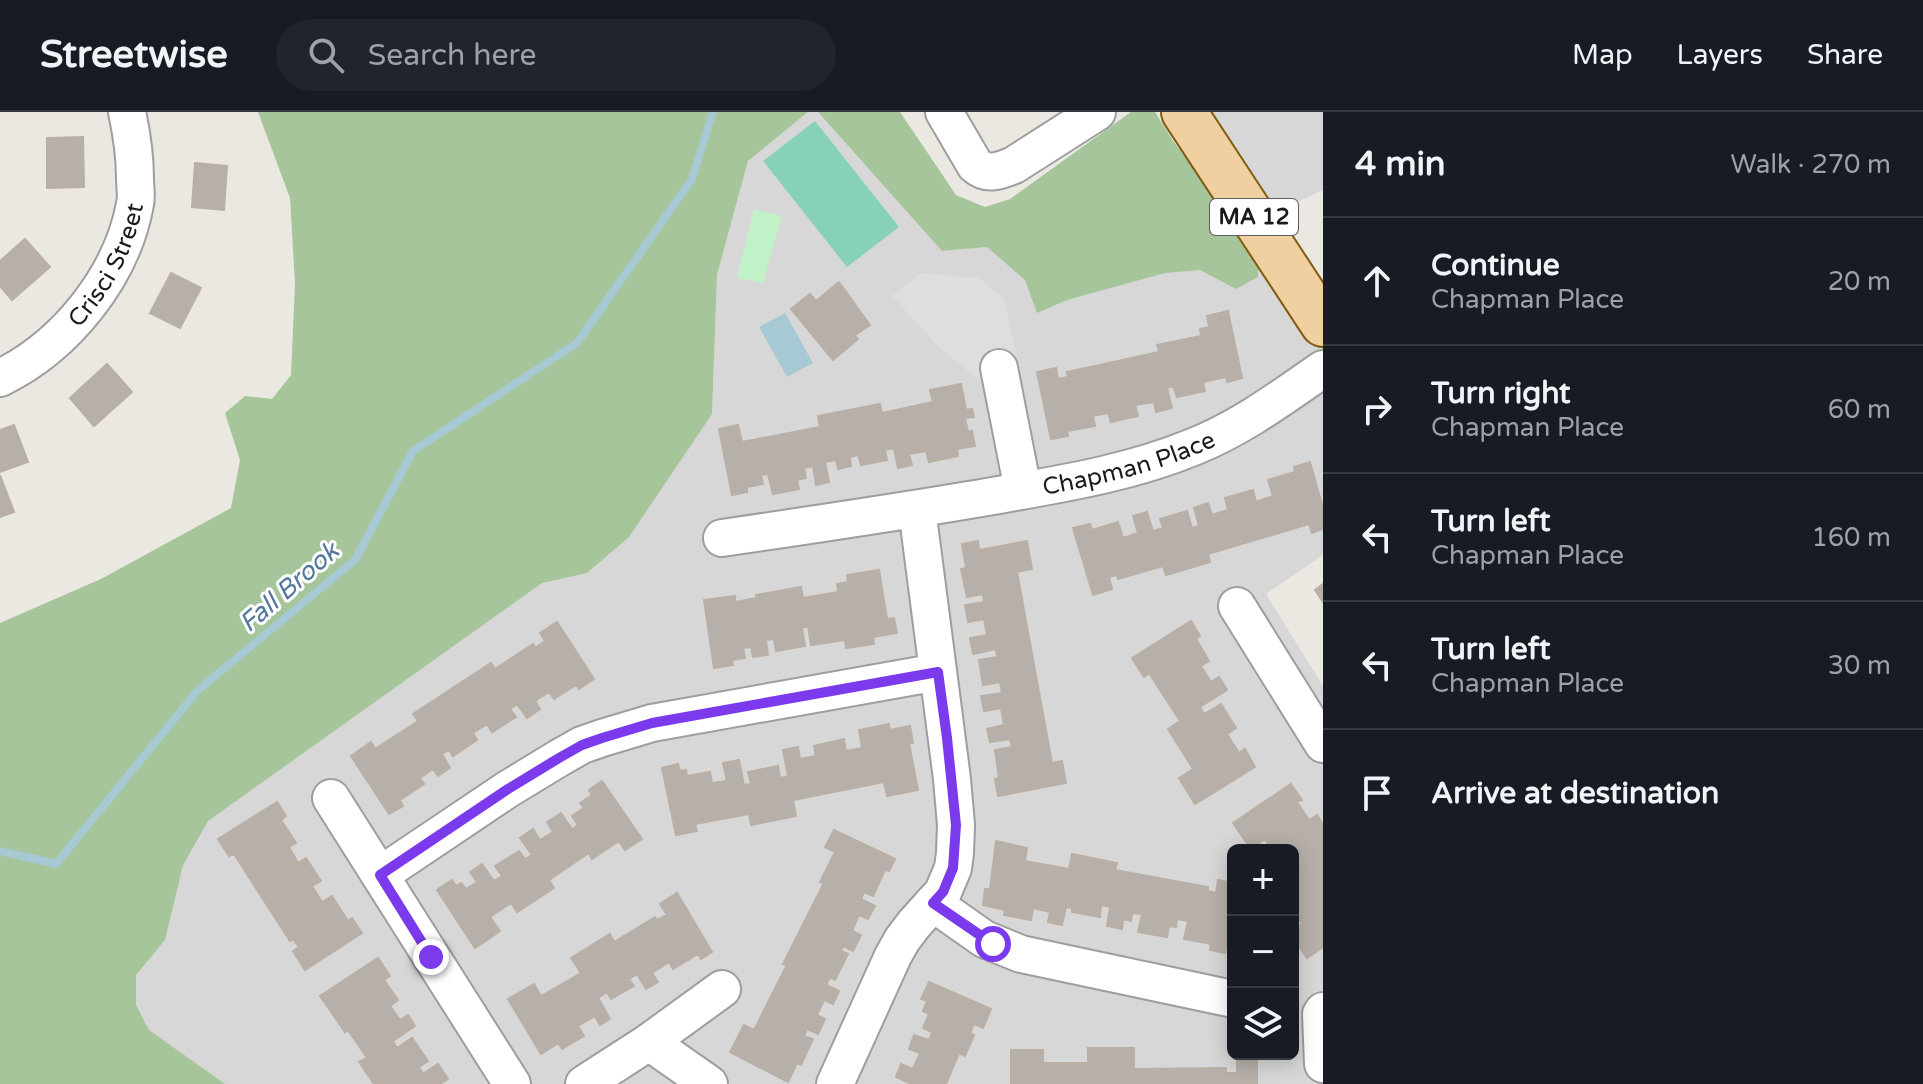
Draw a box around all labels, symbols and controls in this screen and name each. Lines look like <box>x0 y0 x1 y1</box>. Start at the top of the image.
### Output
search box <box>276 19 836 91</box>
text: Streetwise <box>40 32 228 78</box>
icon: search <box>304 33 348 77</box>
text: Search here <box>368 37 536 74</box>
text: Map <box>1572 38 1633 72</box>
text: Layers <box>1677 38 1763 72</box>
text: Share <box>1807 38 1883 72</box>
text: 4 min <box>1355 144 1446 185</box>
text: Walk · 270 m <box>1731 149 1891 180</box>
road number: MA 12 <box>1210 199 1298 235</box>
street label: Crisci Street <box>62 200 149 333</box>
text: Continue <box>1431 247 1560 284</box>
icon: ahead <box>1355 259 1399 303</box>
text: 20 m <box>1828 266 1891 297</box>
text: Chapman Place <box>1431 284 1624 315</box>
text: Turn right <box>1431 375 1571 412</box>
icon: right <box>1355 387 1399 431</box>
text: 60 m <box>1828 394 1891 425</box>
text: Chapman Place <box>1431 412 1624 443</box>
street label: Chapman Place <box>1040 425 1220 501</box>
text: Turn left <box>1431 503 1550 540</box>
icon: left <box>1355 515 1399 559</box>
text: 160 m <box>1811 522 1891 553</box>
water label: Fall Brook <box>233 534 346 639</box>
text: Chapman Place <box>1431 540 1624 571</box>
text: Turn left <box>1431 631 1550 668</box>
icon: left <box>1355 643 1399 687</box>
text: 30 m <box>1828 650 1891 681</box>
text: Chapman Place <box>1431 668 1624 699</box>
icon: arrive <box>1355 771 1399 815</box>
text: Arrive at destination <box>1431 775 1719 812</box>
map controls <box>1227 844 1299 1060</box>
button: + <box>1227 844 1299 916</box>
button: − <box>1227 916 1299 988</box>
route start <box>975 926 1011 962</box>
route end <box>413 939 449 975</box>
button: layers <box>1227 988 1299 1060</box>

